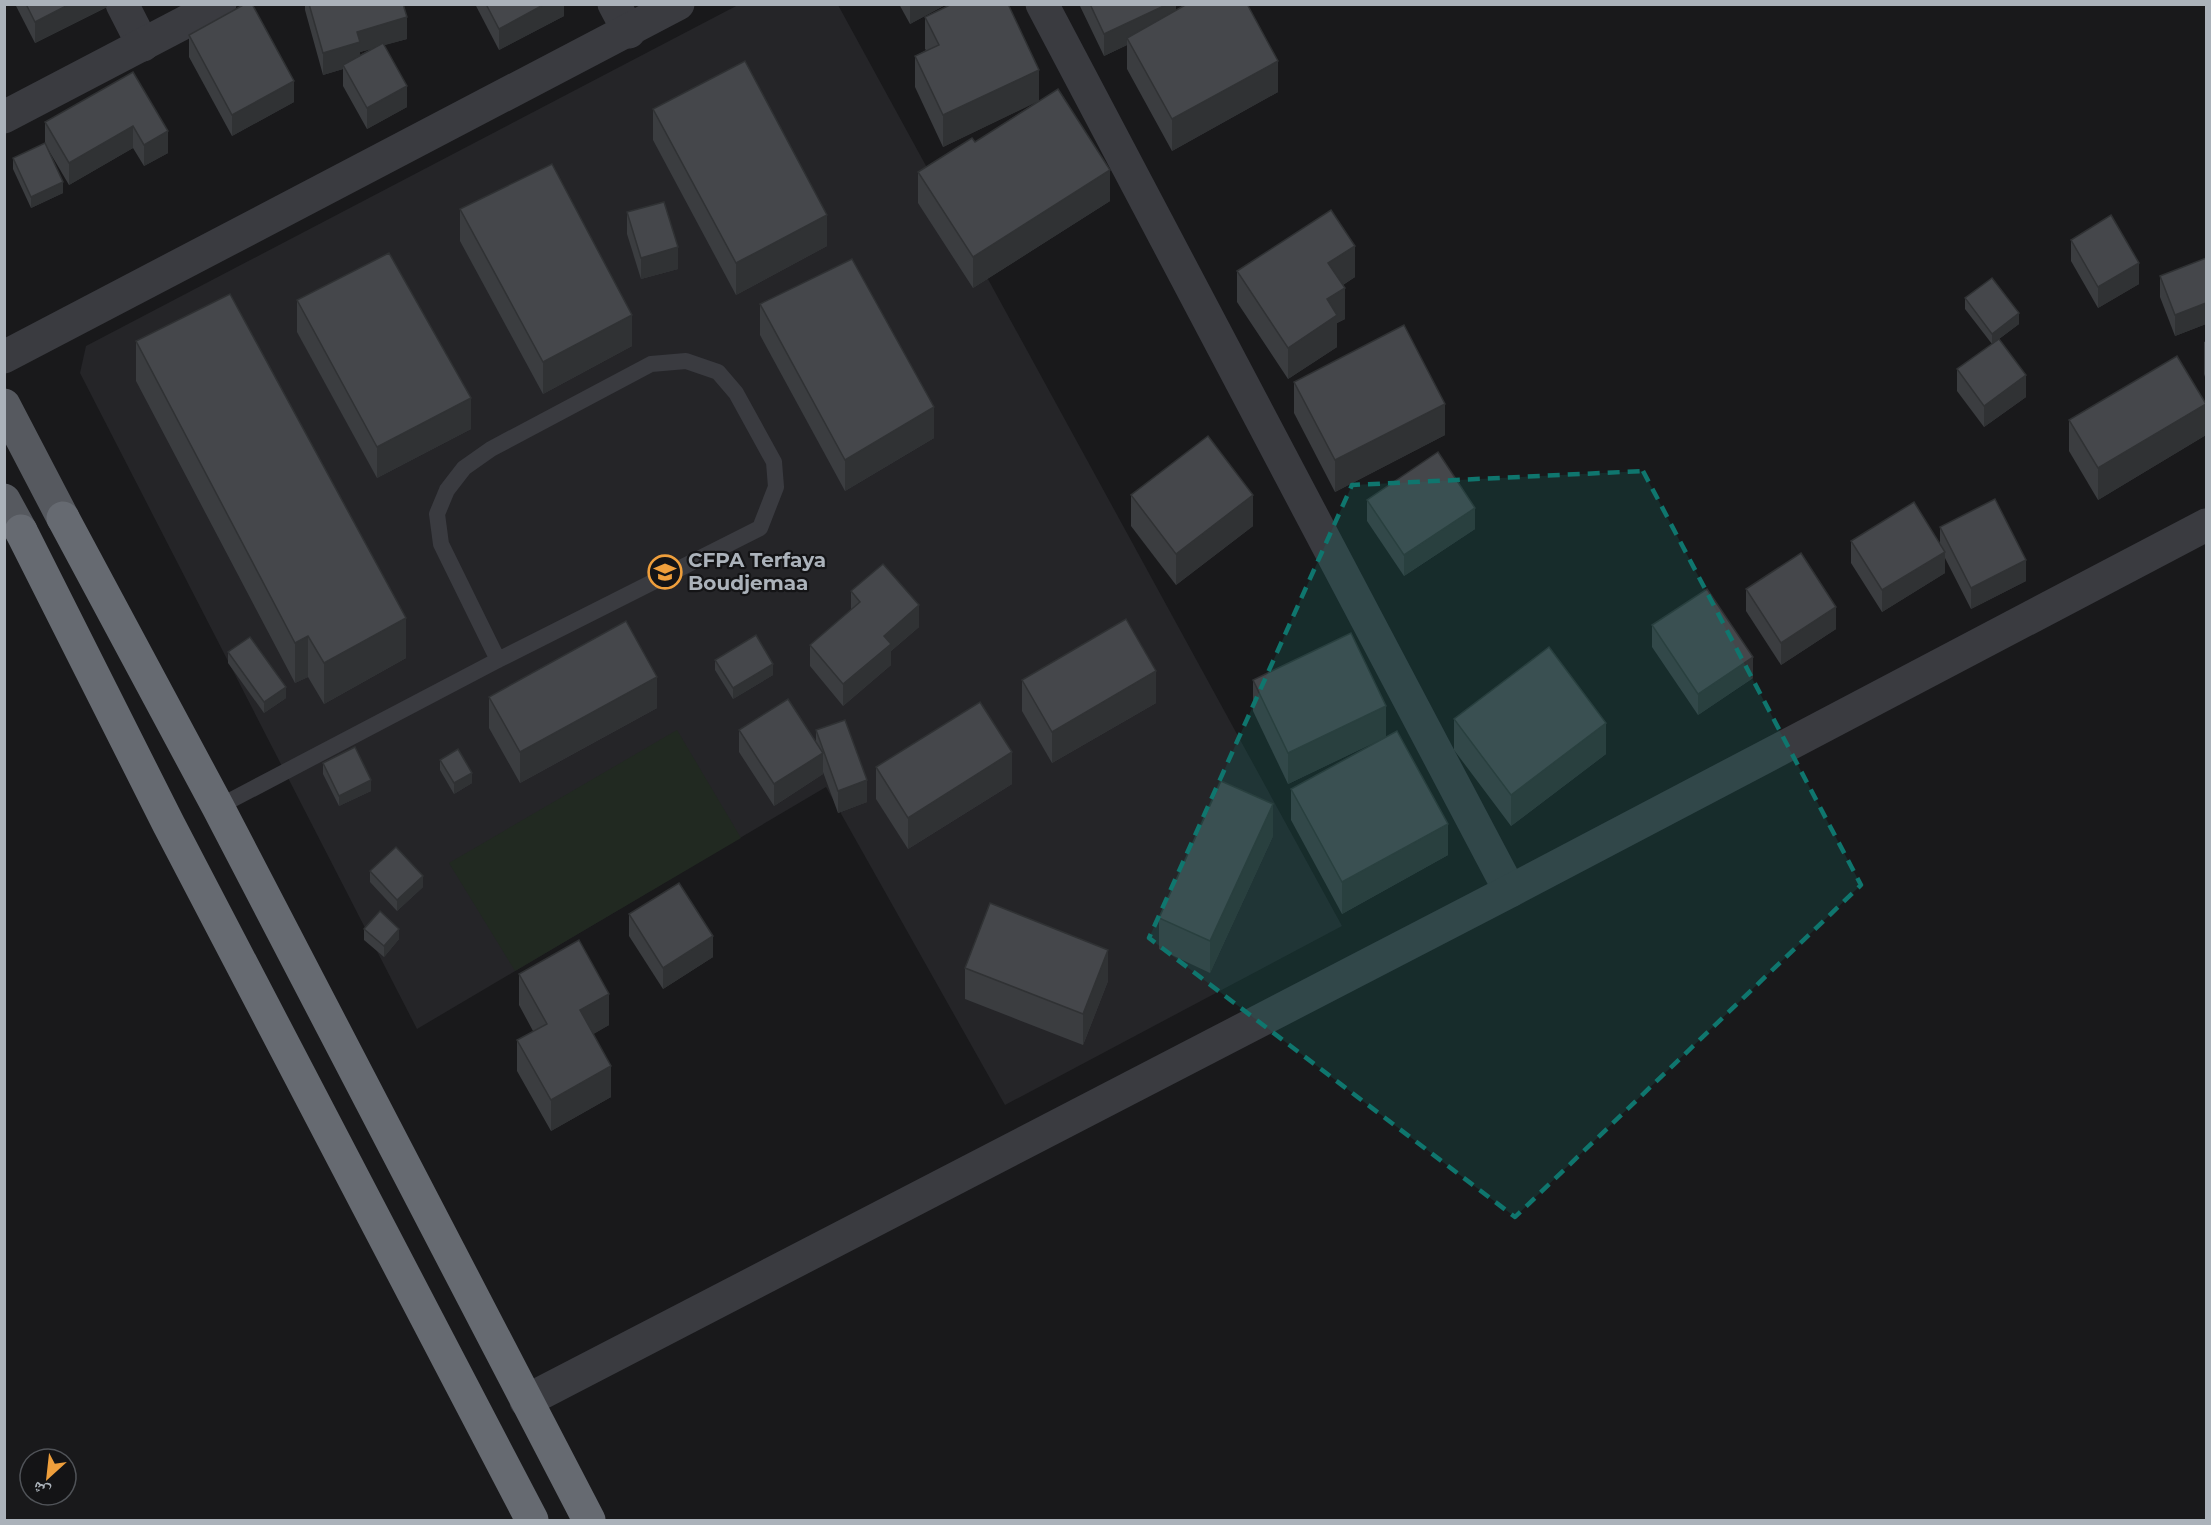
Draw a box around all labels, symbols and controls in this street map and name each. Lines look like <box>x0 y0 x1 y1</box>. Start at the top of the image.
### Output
place label: CFPA Terfaya Boudjemaa <box>688 548 826 595</box>
school or university icon: CFPA Terfaya Boudjemaa <box>647 554 683 590</box>
north arrow <box>18 1447 78 1507</box>
text: ش <box>30 1478 53 1502</box>

